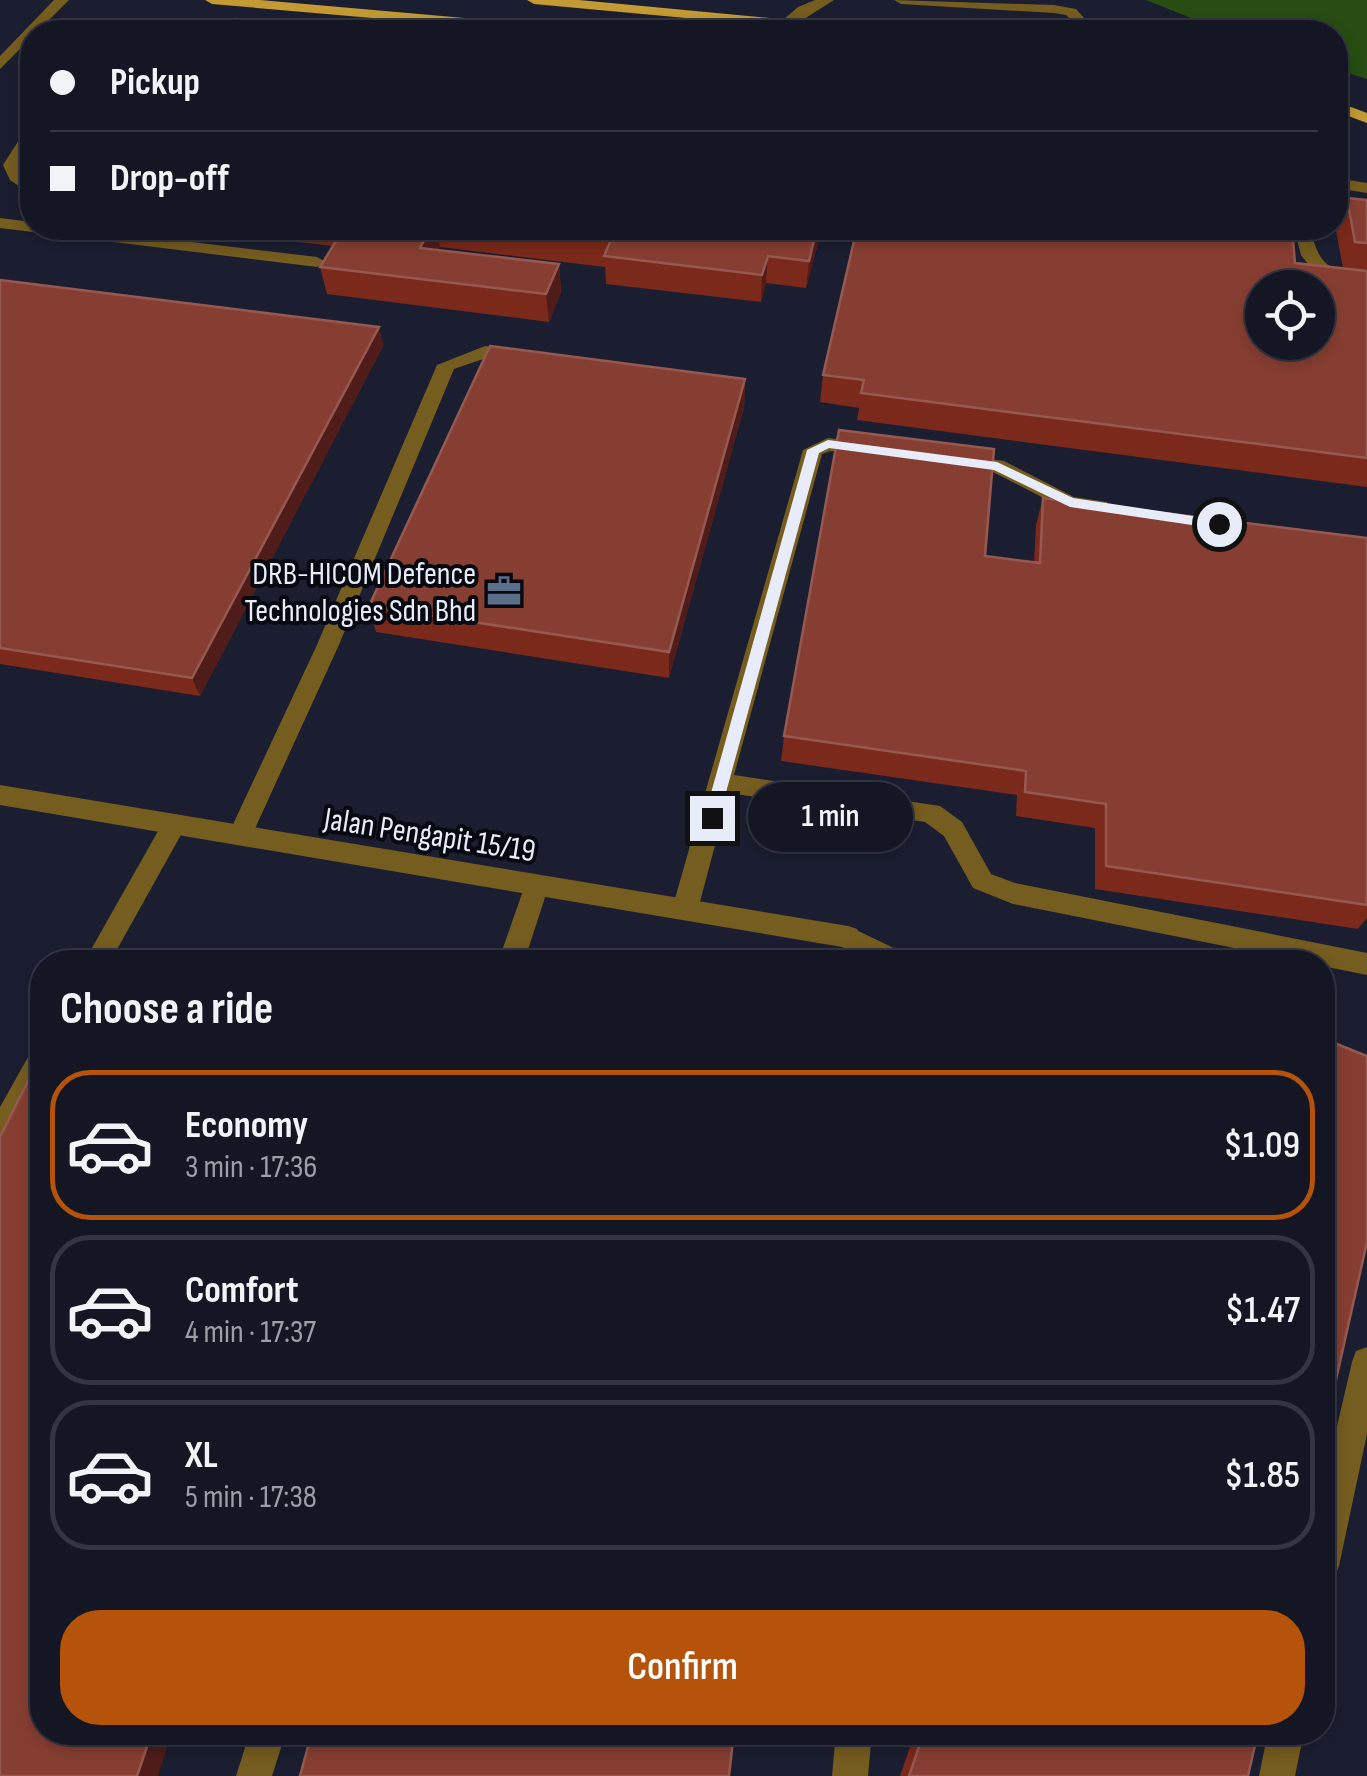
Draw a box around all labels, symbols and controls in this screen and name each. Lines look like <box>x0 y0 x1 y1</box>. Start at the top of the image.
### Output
text: Pickup <box>110 60 200 105</box>
text: Drop-off <box>110 156 229 201</box>
map controls <box>1245 270 1335 360</box>
button: locate <box>1245 270 1335 360</box>
route start <box>1197 502 1242 547</box>
place label: DRB-HICOM Defence Technologies Sdn Bhd <box>244 555 476 631</box>
office icon: DRB-HICOM Defence Technologies Sdn Bhd <box>485 572 523 610</box>
callout: 1 min <box>747 783 912 853</box>
route end <box>690 796 735 841</box>
text: 1 min <box>801 797 860 836</box>
street label: Jalan Pengapit 15/19 <box>320 799 538 871</box>
text: Choose a ride <box>60 982 273 1037</box>
icon: car <box>65 1100 155 1190</box>
text: Economy <box>185 1103 308 1148</box>
text: $1.09 <box>1223 1123 1300 1168</box>
text: 3 min · 17:36 <box>185 1148 317 1187</box>
icon: car <box>65 1265 155 1355</box>
text: Comfort <box>185 1268 299 1313</box>
text: $1.47 <box>1225 1288 1300 1333</box>
text: 4 min · 17:37 <box>185 1313 316 1352</box>
icon: car <box>65 1430 155 1520</box>
text: XL <box>185 1433 218 1478</box>
text: $1.85 <box>1224 1453 1300 1498</box>
text: 5 min · 17:38 <box>185 1478 317 1517</box>
button: Confirm <box>60 1610 1305 1725</box>

